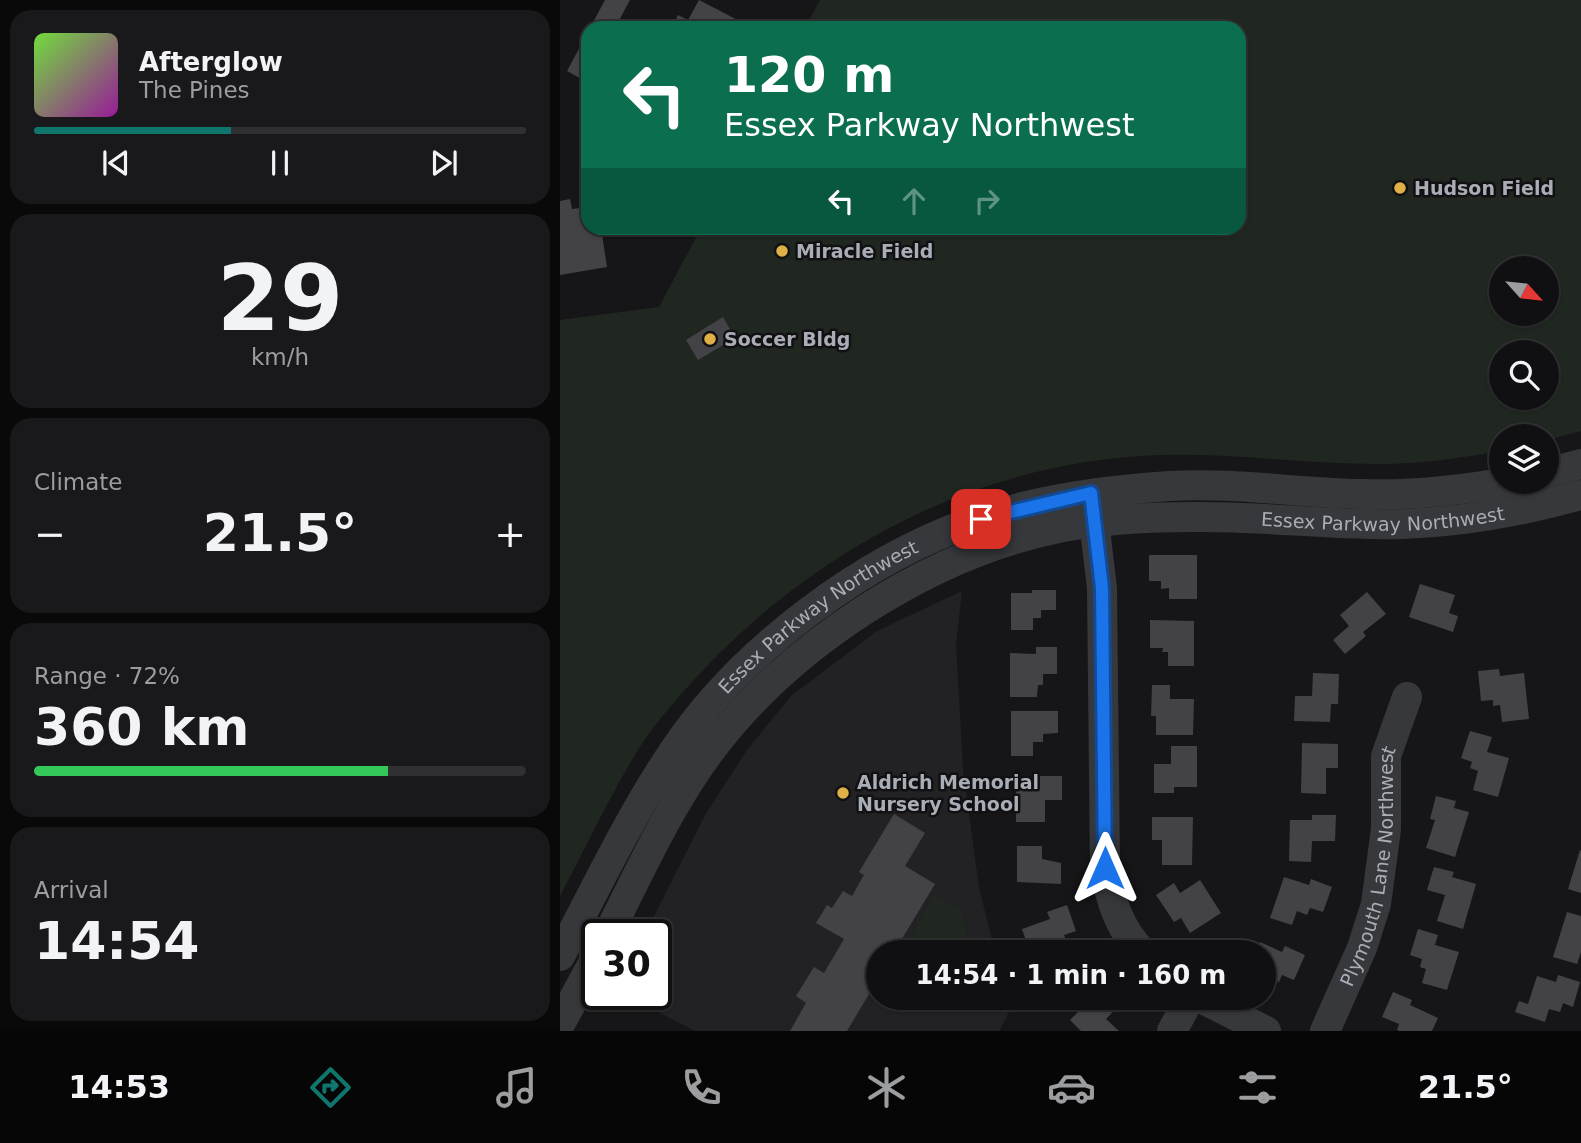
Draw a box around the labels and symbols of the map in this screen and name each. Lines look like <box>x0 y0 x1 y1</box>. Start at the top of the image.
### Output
place label: Hudson Field <box>1414 177 1554 199</box>
marker: Hudson Field <box>1392 180 1408 196</box>
place label: Miracle Field <box>796 240 933 262</box>
marker: Miracle Field <box>774 243 790 259</box>
north arrow <box>1489 256 1559 326</box>
place label: Soccer Bldg <box>724 328 850 350</box>
marker: Soccer Bldg <box>702 331 718 347</box>
pin <box>951 489 1011 549</box>
street label: Essex Parkway Northwest <box>1260 502 1506 535</box>
street label: Essex Parkway Northwest <box>714 535 921 698</box>
street label: Plymouth Lane Northwest <box>1335 743 1400 990</box>
place label: Aldrich Memorial Nursery School <box>857 771 1039 815</box>
marker: Aldrich Memorial Nursery School <box>835 785 851 801</box>
position arrow <box>1068 831 1142 905</box>
speed limit sign: 30 <box>581 919 672 1010</box>

